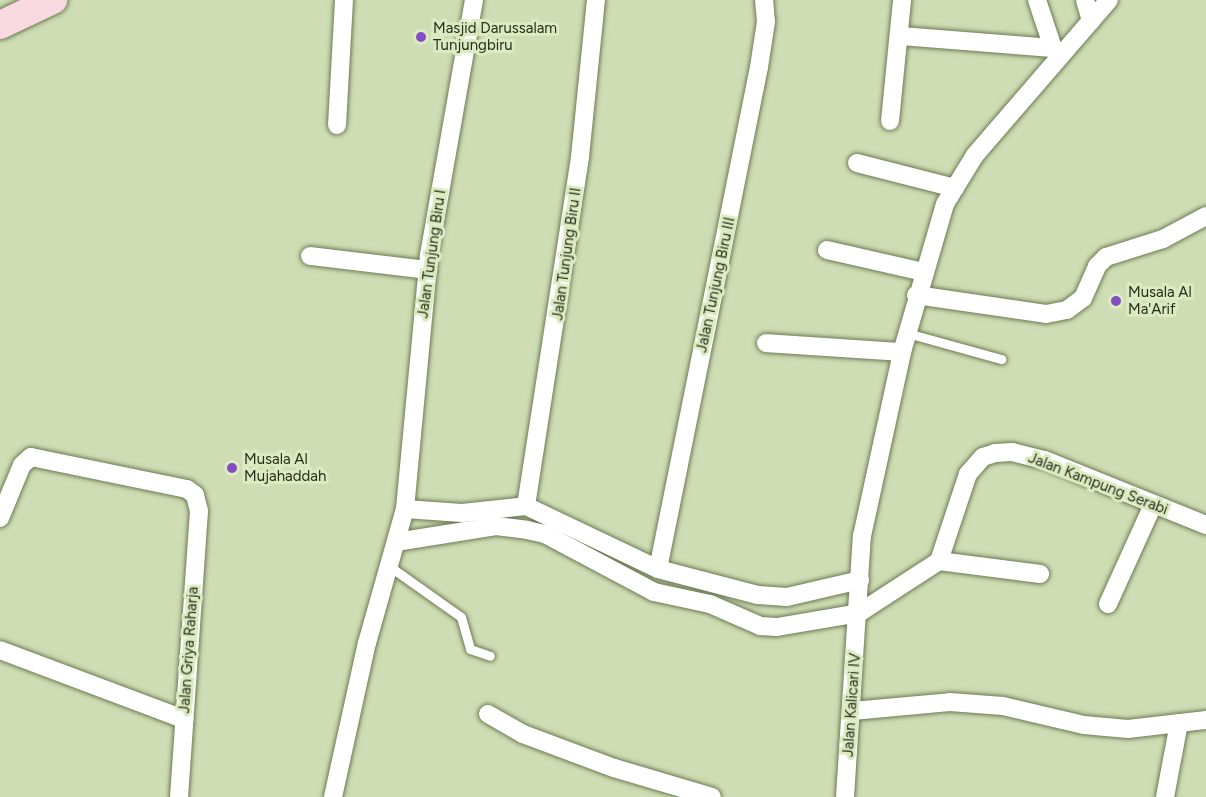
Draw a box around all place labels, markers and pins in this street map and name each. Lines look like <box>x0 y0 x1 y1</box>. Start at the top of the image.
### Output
place label: Masjid Darussalam Tunjungbiru <box>433 19 557 54</box>
marker: Masjid Darussalam Tunjungbiru <box>414 30 428 44</box>
place label: Musala Al Ma'Arif <box>1128 283 1192 318</box>
marker: Musala Al Ma'Arif <box>1109 294 1123 308</box>
place label: Musala Al Mujahaddah <box>244 450 326 485</box>
marker: Musala Al Mujahaddah <box>225 461 239 475</box>

